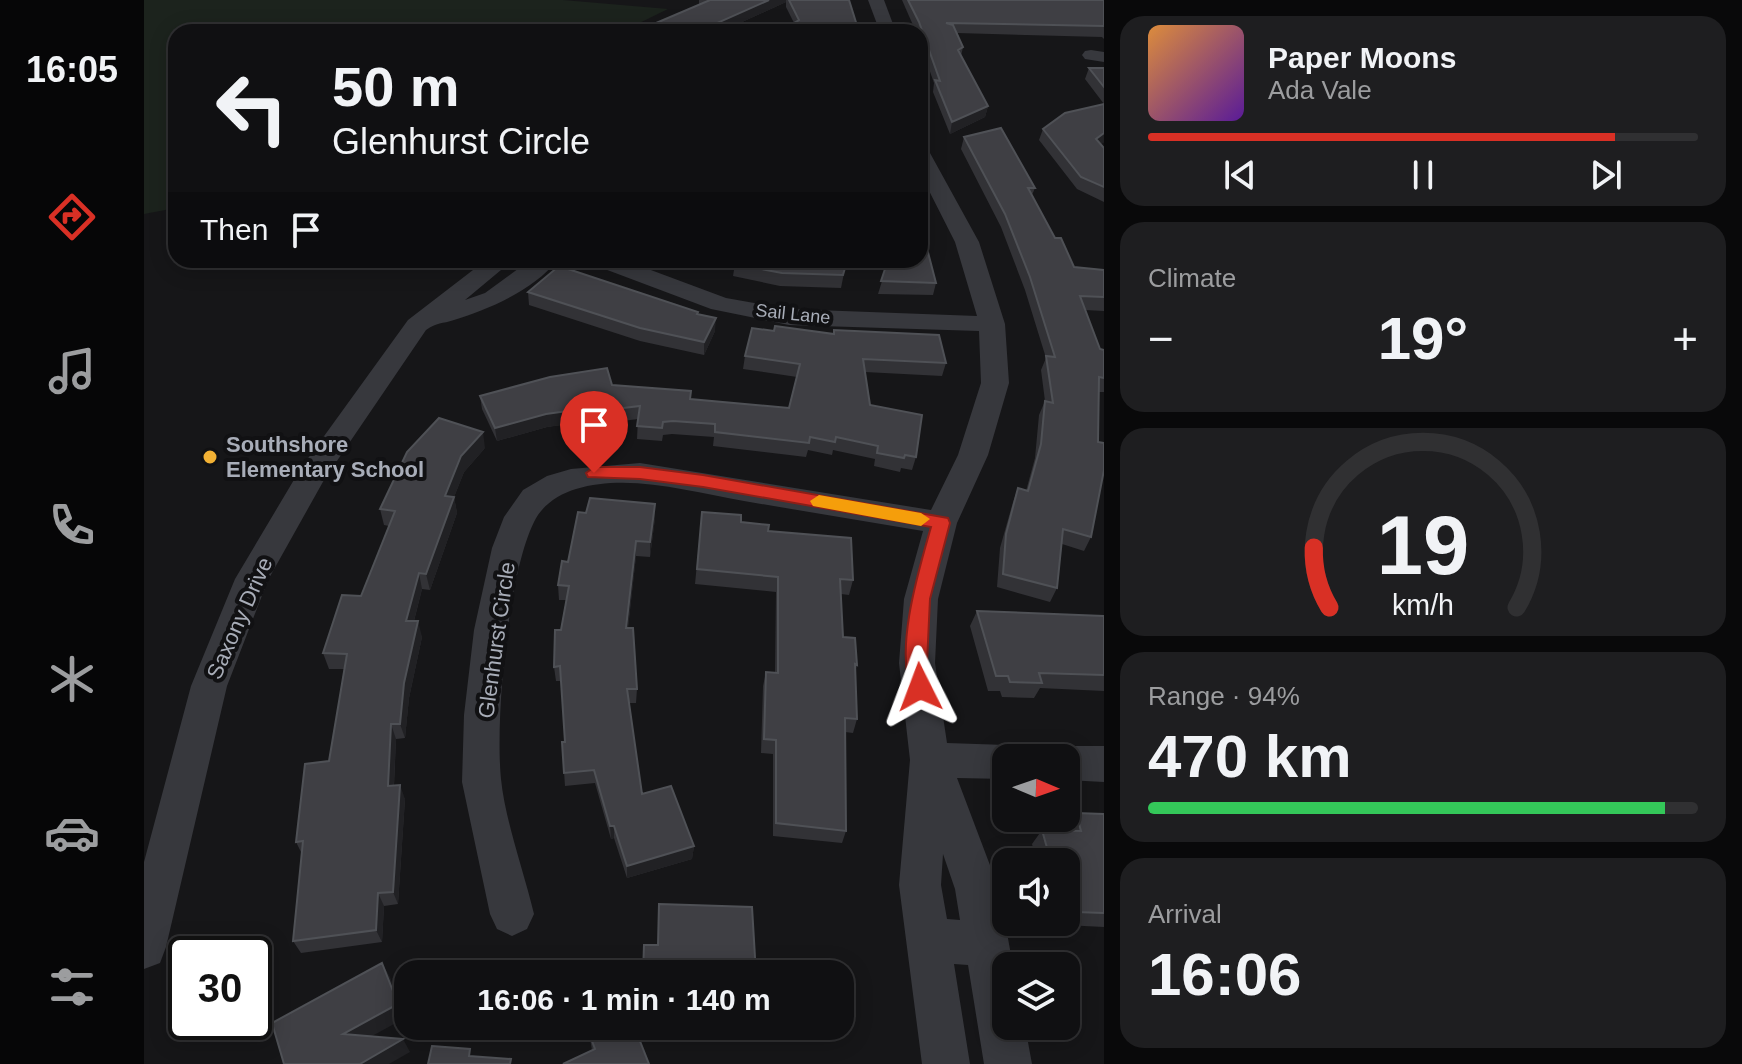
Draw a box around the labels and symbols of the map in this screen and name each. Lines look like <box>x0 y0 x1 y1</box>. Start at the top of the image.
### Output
street label: Sail Lane <box>755 300 831 328</box>
pin <box>560 391 628 473</box>
place label: Southshore Elementary School <box>226 432 424 482</box>
marker: Southshore Elementary School <box>201 448 219 466</box>
street label: Saxony Drive <box>201 553 277 683</box>
street label: Glenhurst Circle <box>473 560 520 720</box>
position arrow <box>878 645 962 729</box>
north arrow <box>992 744 1080 832</box>
speed limit sign: 30 <box>168 936 272 1040</box>

